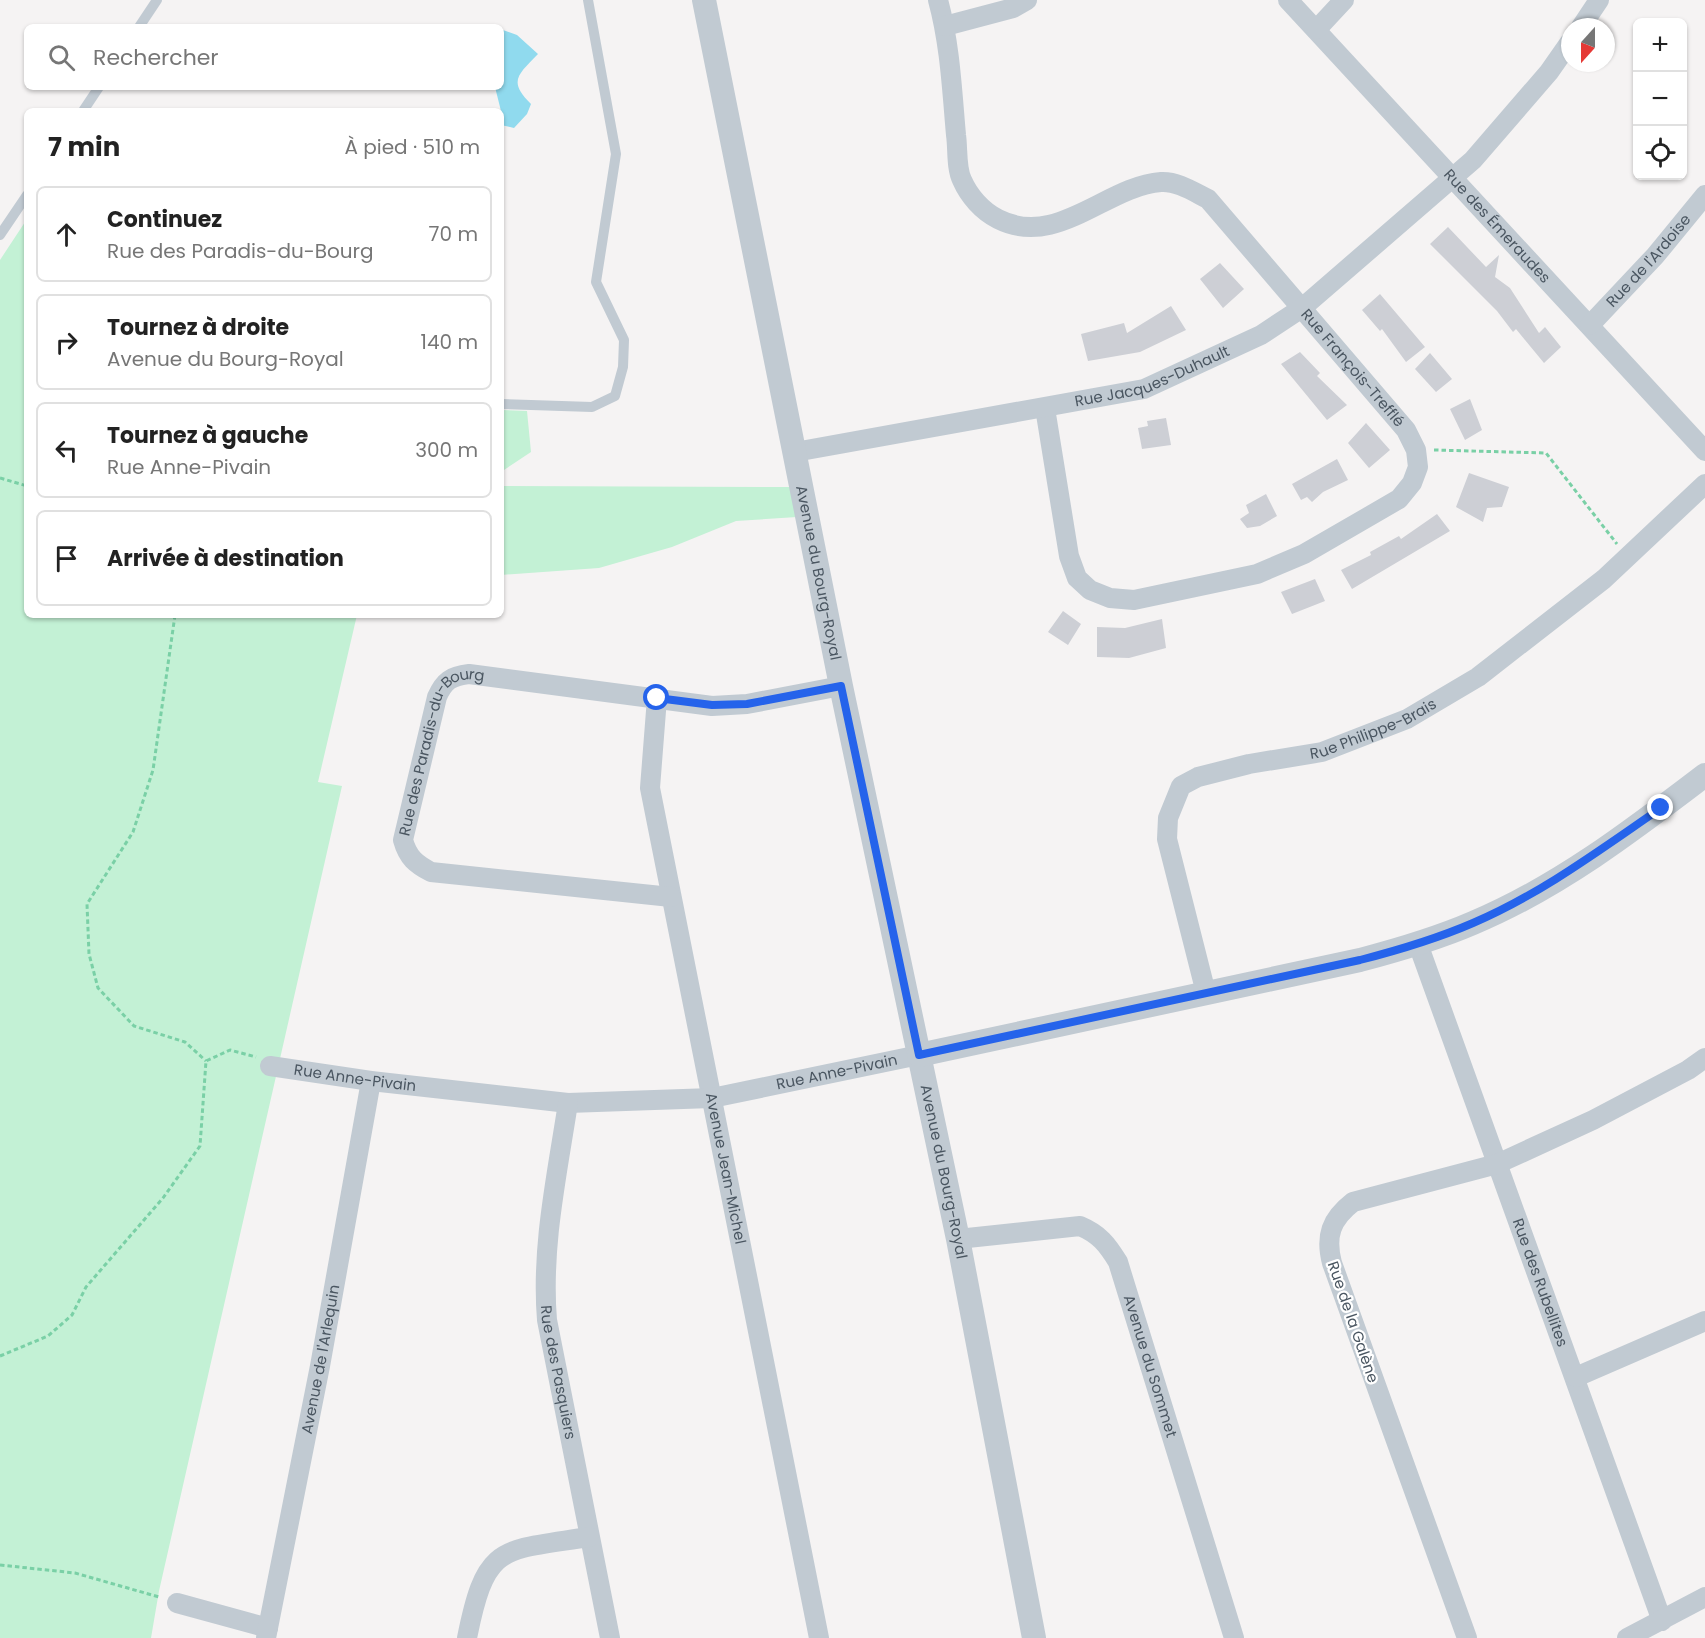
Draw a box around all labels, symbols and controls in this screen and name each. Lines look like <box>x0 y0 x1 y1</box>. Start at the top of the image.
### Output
north arrow <box>1561 18 1615 72</box>
map controls <box>1633 18 1687 180</box>
button: + <box>1633 18 1687 72</box>
search box <box>24 24 504 90</box>
icon: search <box>45 41 78 74</box>
text: Rechercher <box>93 42 219 73</box>
button: − <box>1633 72 1687 126</box>
button: locate <box>1633 126 1687 180</box>
text: 7 min <box>48 129 120 165</box>
text: À pied · 510 m <box>344 133 480 161</box>
street label: Rue des Émeraudes <box>1439 164 1556 288</box>
text: Continuez <box>107 204 222 235</box>
street label: Rue de l'Ardoise <box>1601 209 1695 311</box>
icon: ahead <box>50 218 83 251</box>
text: 70 m <box>429 220 478 248</box>
text: Rue des Paradis-du-Bourg <box>107 237 374 265</box>
street label: Rue François-Trefflé <box>1297 304 1410 431</box>
text: Tournez à droite <box>107 312 289 343</box>
icon: right <box>50 326 83 359</box>
text: 140 m <box>421 328 478 356</box>
street label: Rue Jacques-Duhault <box>1073 340 1233 411</box>
text: Avenue du Bourg-Royal <box>107 345 344 373</box>
text: Tournez à gauche <box>107 420 308 451</box>
icon: left <box>50 434 83 467</box>
text: 300 m <box>415 436 478 464</box>
text: Rue Anne-Pivain <box>107 453 271 481</box>
street label: Avenue du Bourg-Royal <box>791 483 847 662</box>
icon: arrive <box>50 542 83 575</box>
text: Arrivée à destination <box>107 543 344 574</box>
street label: Rue des Paradis-du-Bourg <box>393 663 486 838</box>
route start <box>643 684 669 710</box>
street label: Rue Philippe-Brais <box>1308 693 1440 764</box>
route end <box>1647 794 1673 820</box>
street label: Rue Anne-Pivain <box>774 1049 899 1094</box>
street label: Rue Anne-Pivain <box>293 1059 417 1096</box>
street label: Avenue du Bourg-Royal <box>916 1083 973 1261</box>
street label: Avenue Jean-Michel <box>701 1091 751 1246</box>
street label: Rue des Rubellites <box>1508 1215 1573 1350</box>
street label: Rue de la Galène <box>1323 1258 1384 1385</box>
street label: Avenue de l'Arlequin <box>296 1283 344 1436</box>
street label: Avenue du Sommet <box>1119 1292 1182 1440</box>
street label: Rue des Pasquiers <box>536 1305 581 1441</box>

